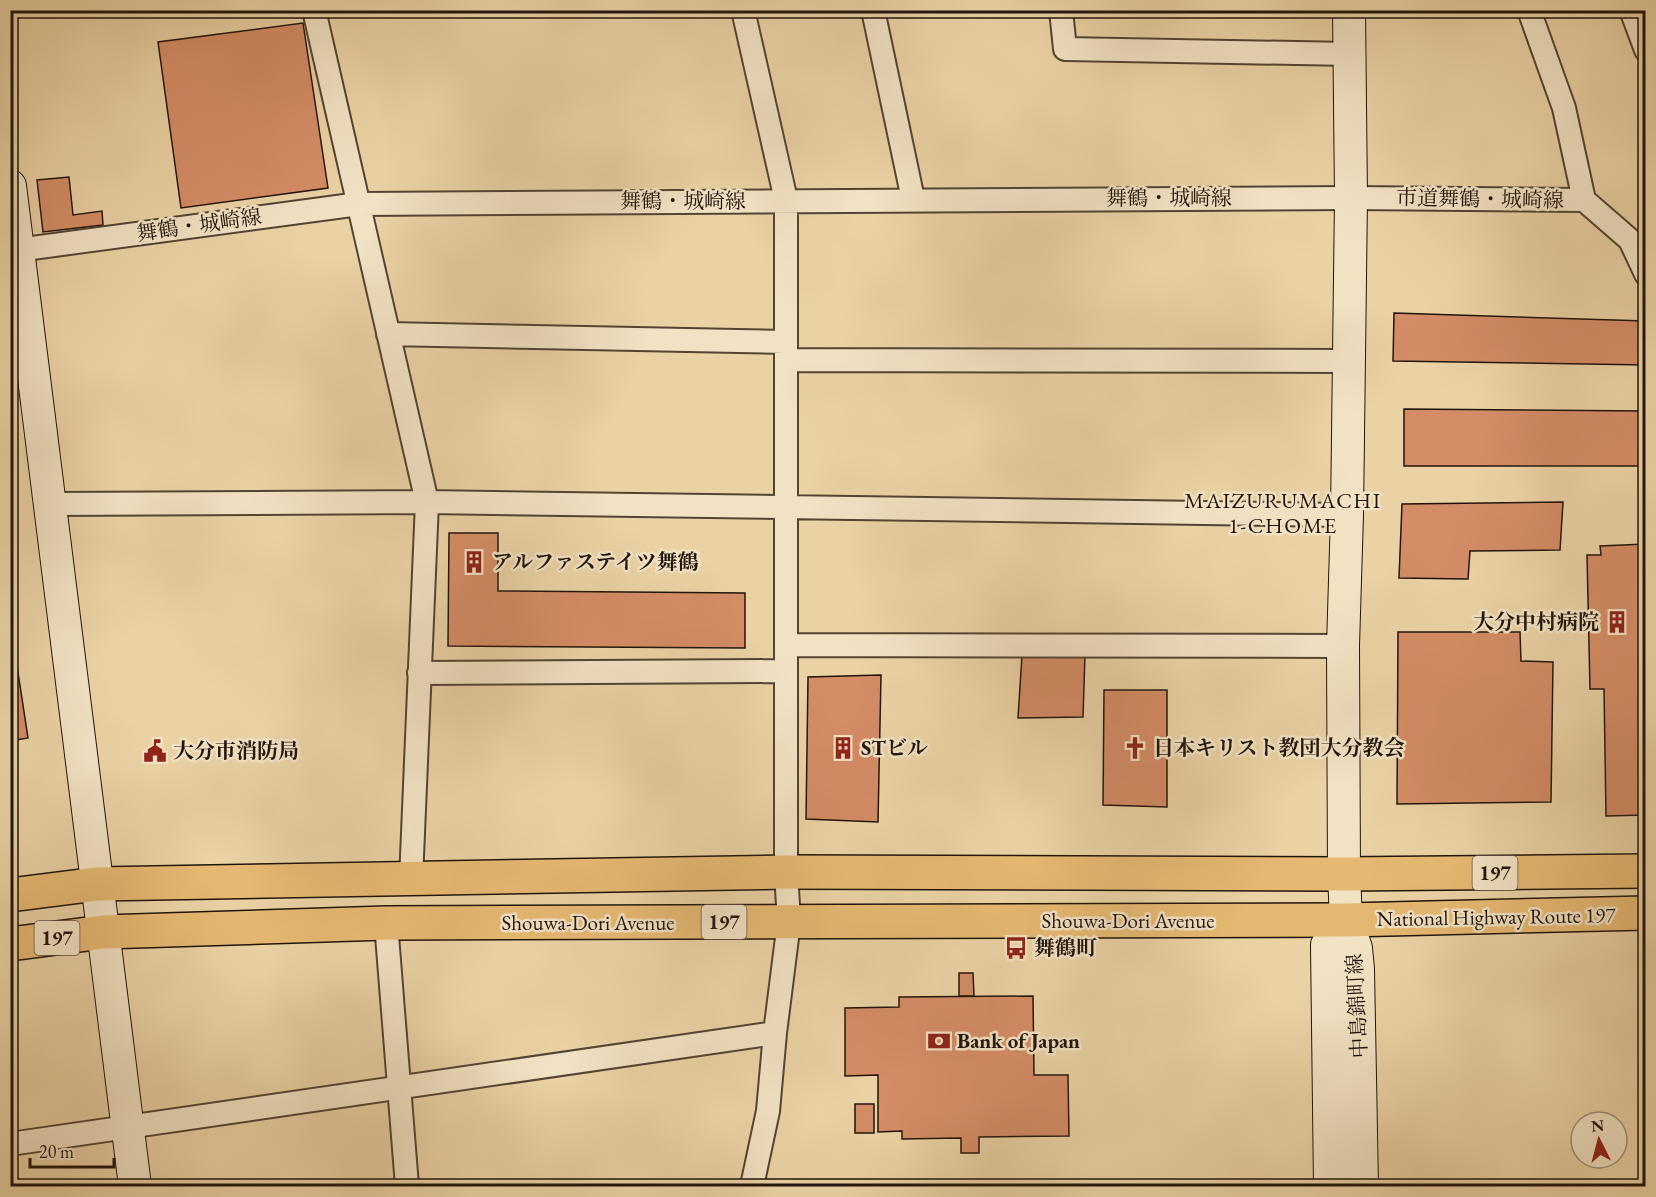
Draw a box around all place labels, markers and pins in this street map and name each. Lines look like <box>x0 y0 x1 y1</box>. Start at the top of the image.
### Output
place label: アルファステイツ舞鶴 <box>492 548 699 575</box>
building icon: アルファステイツ舞鶴 <box>461 549 487 575</box>
place label: 大分中村病院 <box>1473 608 1599 635</box>
building icon: 大分中村病院 <box>1604 609 1630 635</box>
place label: STビル <box>861 734 928 761</box>
place label: 日本キリスト教団大分教会 <box>1153 734 1405 761</box>
building icon: STビル <box>830 735 856 761</box>
church icon: 日本キリスト教団大分教会 <box>1122 735 1148 761</box>
place label: 大分市消防局 <box>173 737 299 764</box>
public building icon: 大分市消防局 <box>142 738 168 764</box>
place label: 舞鶴町 <box>1034 934 1097 961</box>
bus stop icon: 舞鶴町 <box>1003 935 1029 961</box>
place label: Bank of Japan <box>957 1027 1080 1054</box>
bank icon: Bank of Japan <box>926 1028 952 1054</box>

